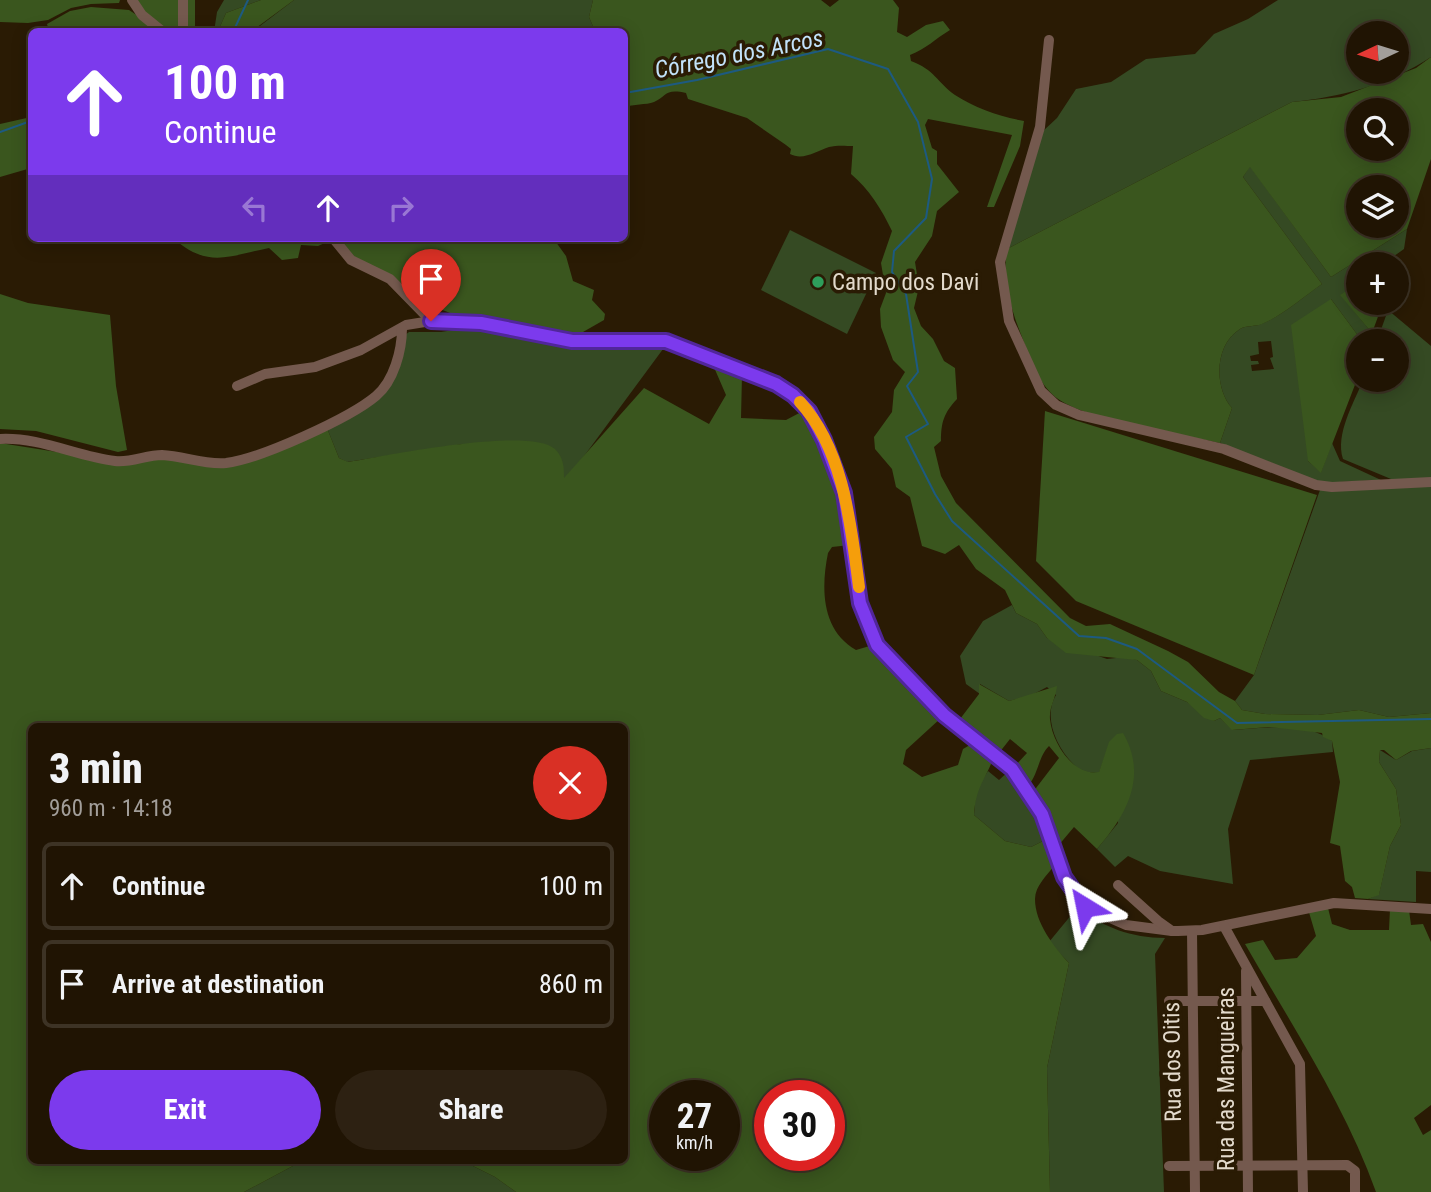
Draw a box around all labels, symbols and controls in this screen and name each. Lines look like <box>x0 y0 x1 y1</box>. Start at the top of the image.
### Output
north arrow <box>1346 21 1409 84</box>
map controls <box>1346 21 1409 392</box>
water label: Córrego dos Arcos <box>652 24 826 84</box>
text: 100 m <box>164 54 286 111</box>
icon: ahead <box>49 56 140 147</box>
button: search <box>1346 98 1409 161</box>
text: Continue <box>164 113 276 151</box>
button: layers <box>1346 175 1409 238</box>
icon: left <box>236 189 274 227</box>
icon: ahead <box>309 189 347 227</box>
icon: right <box>382 189 420 227</box>
pin <box>401 249 461 321</box>
button: + <box>1346 252 1409 315</box>
icon: arrive <box>412 260 450 298</box>
place label: Campo dos Davi <box>832 269 979 296</box>
marker: Campo dos Davi <box>810 274 826 290</box>
button: − <box>1346 329 1409 392</box>
text: 3 min <box>49 744 143 793</box>
button: close <box>533 746 607 820</box>
text: 960 m · 14:18 <box>49 795 173 822</box>
icon: ahead <box>53 867 91 905</box>
position arrow <box>1048 870 1122 944</box>
text: Continue <box>112 871 205 901</box>
text: 100 m <box>539 871 603 901</box>
icon: arrive <box>53 965 91 1003</box>
text: Arrive at destination <box>112 969 324 999</box>
text: 860 m <box>539 969 603 999</box>
street label: Rua das Mangueiras <box>1213 987 1240 1171</box>
street label: Rua dos Oitis <box>1158 1002 1187 1122</box>
button: Exit <box>49 1070 321 1150</box>
button: Share <box>335 1070 607 1150</box>
speed limit sign: 30 <box>754 1080 845 1171</box>
text: 27 <box>677 1096 712 1137</box>
text: km/h <box>676 1132 713 1153</box>

